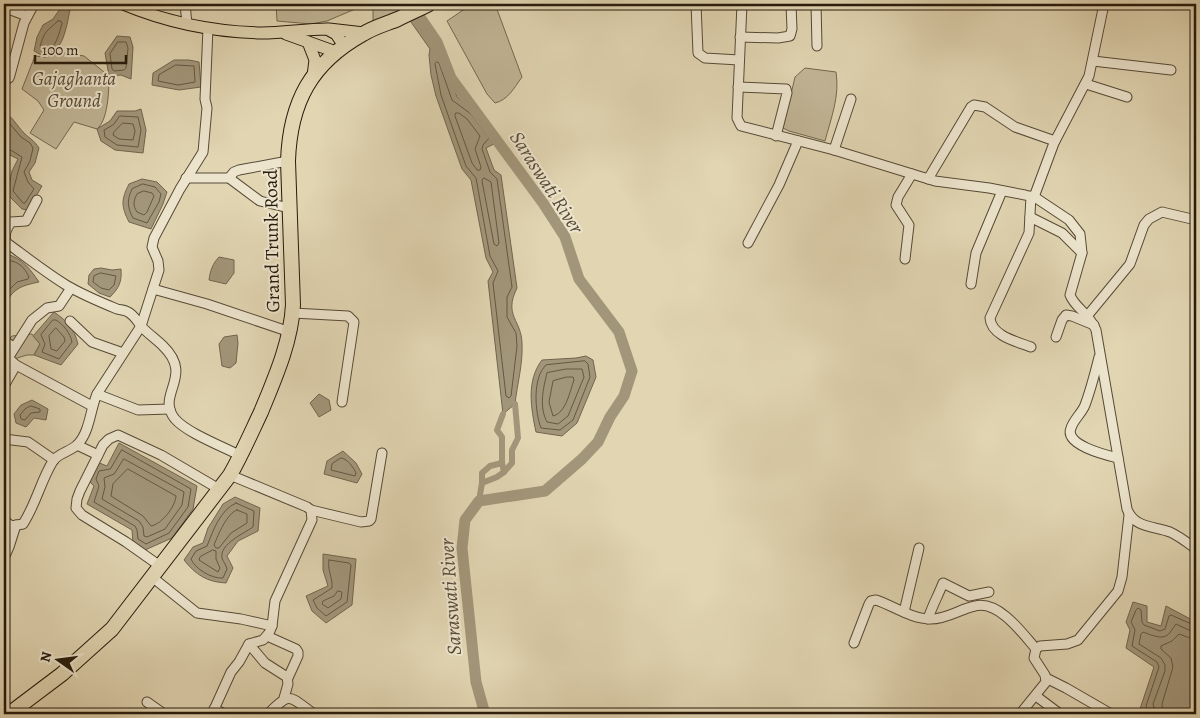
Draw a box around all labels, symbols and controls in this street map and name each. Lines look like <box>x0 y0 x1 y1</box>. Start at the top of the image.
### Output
scale bar <box>35 32 126 64</box>
text: 100 m <box>42 40 79 60</box>
park label: Gajaghanta Ground <box>32 66 116 114</box>
water label: Saraswati River <box>503 126 590 240</box>
street label: Grand Trunk Road <box>258 168 286 313</box>
water label: Saraswati River <box>433 537 468 656</box>
north arrow <box>32 636 82 686</box>
text: N <box>35 650 56 664</box>

